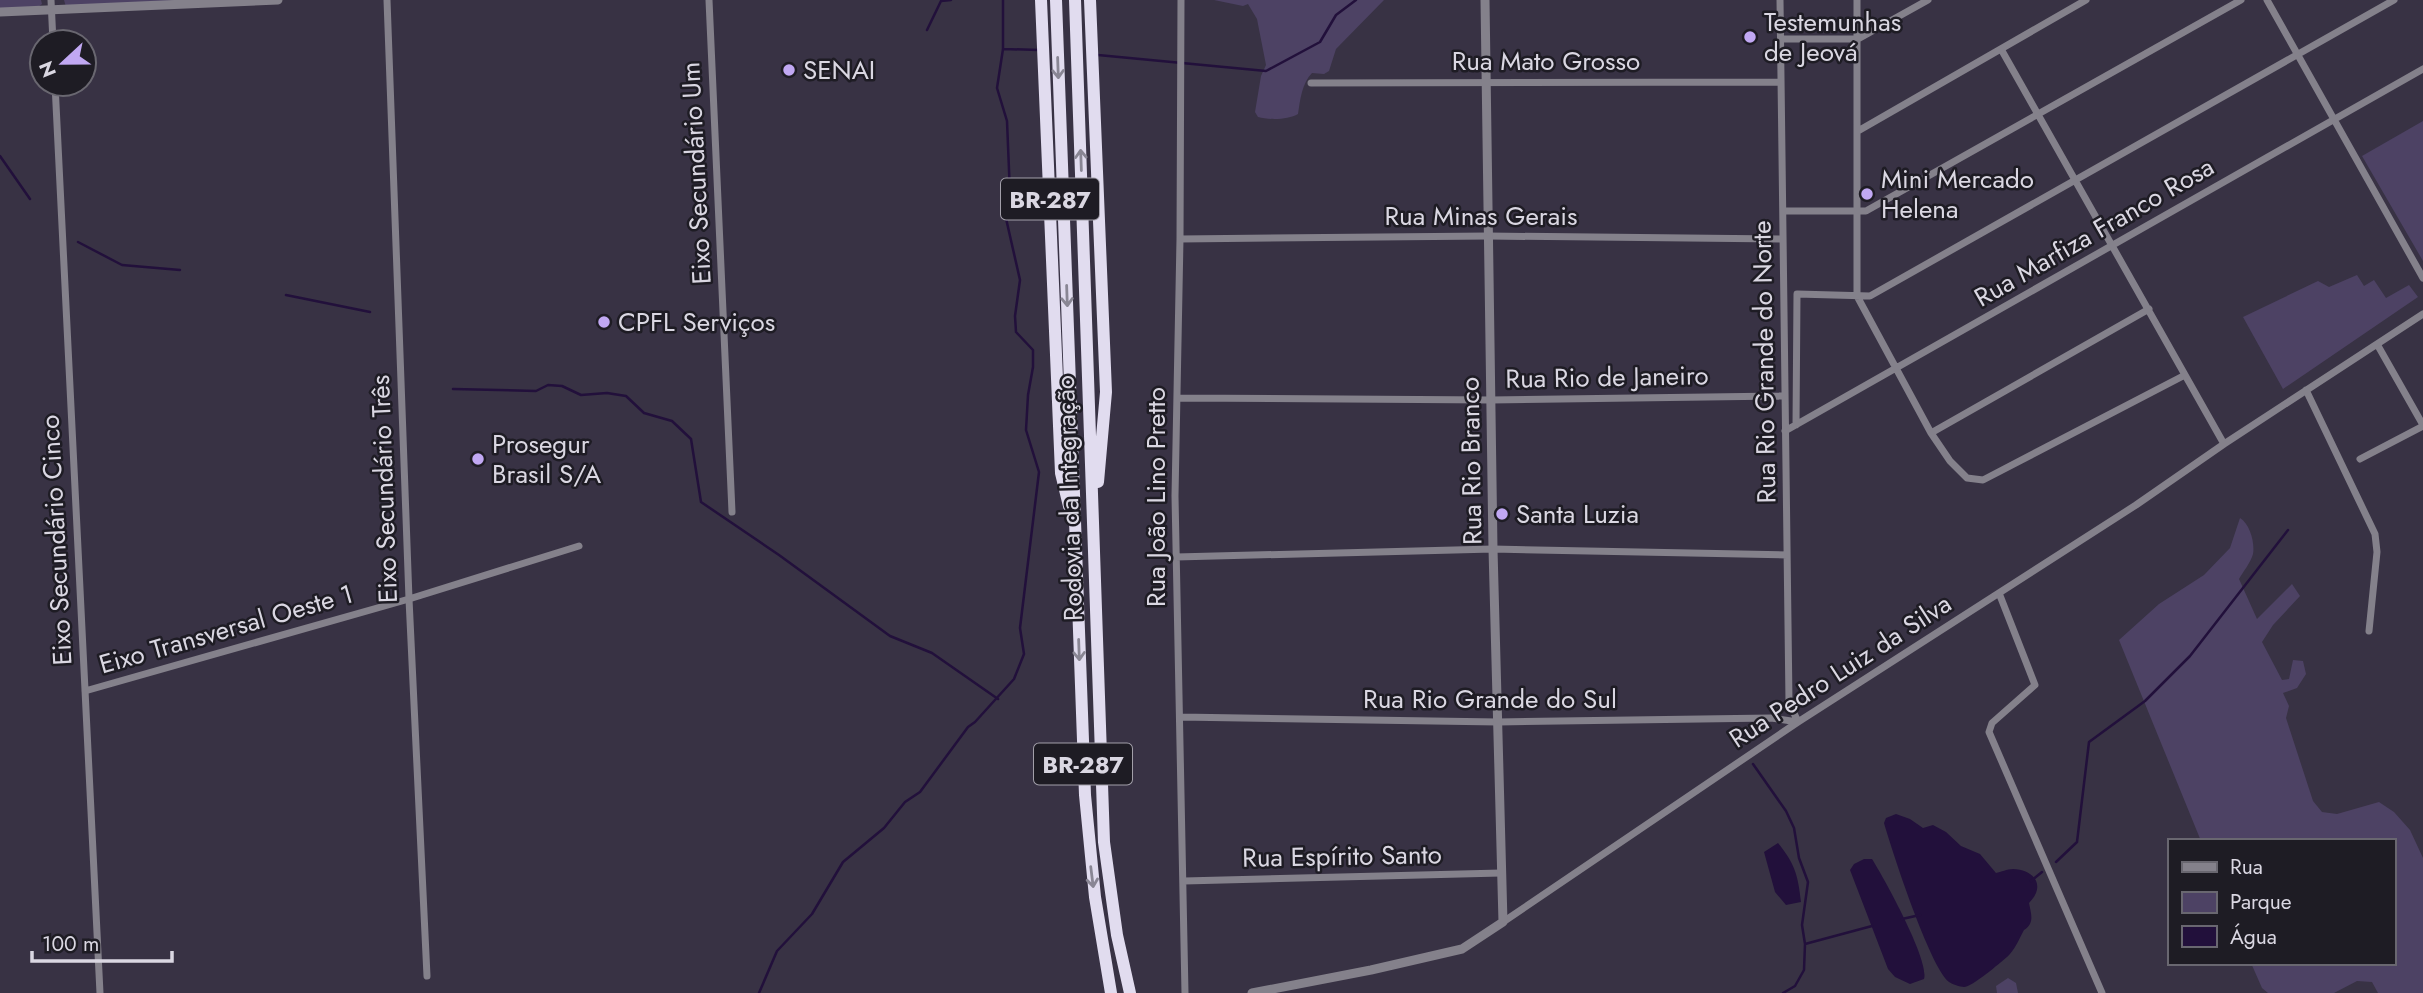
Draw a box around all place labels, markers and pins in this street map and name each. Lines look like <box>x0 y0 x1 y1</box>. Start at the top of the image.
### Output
place label: Testemunhas de Jeová <box>1764 3 1901 71</box>
marker: Testemunhas de Jeová <box>1742 29 1758 45</box>
place label: SENAI <box>803 51 875 89</box>
marker: SENAI <box>781 62 797 78</box>
place label: Mini Mercado Helena <box>1881 160 2034 228</box>
marker: Mini Mercado Helena <box>1859 186 1875 202</box>
place label: CPFL Serviços <box>618 303 775 341</box>
marker: CPFL Serviços <box>596 314 612 330</box>
place label: Prosegur Brasil S/A <box>492 425 602 493</box>
marker: Prosegur Brasil S/A <box>470 451 486 467</box>
place label: Santa Luzia <box>1516 495 1639 533</box>
marker: Santa Luzia <box>1494 506 1510 522</box>

